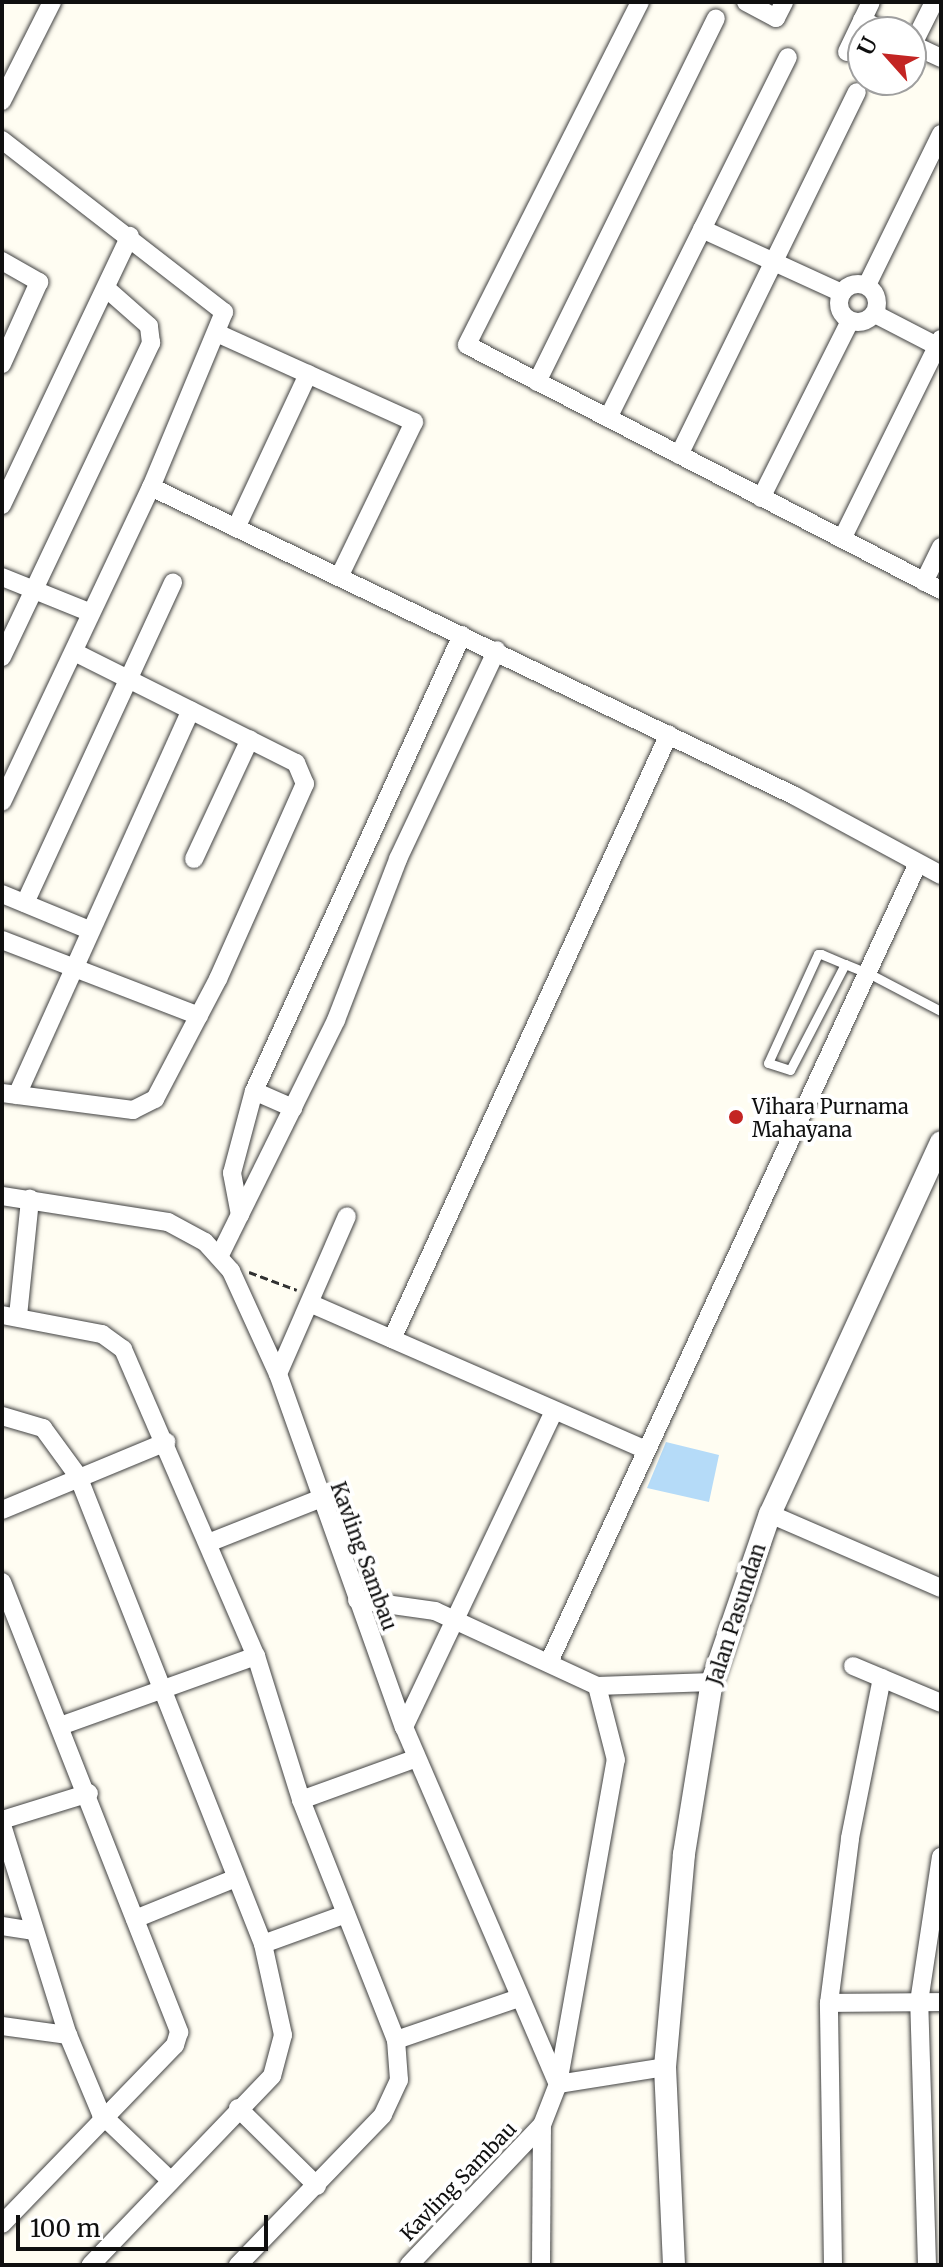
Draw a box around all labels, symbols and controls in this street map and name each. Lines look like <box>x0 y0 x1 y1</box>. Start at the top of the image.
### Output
north arrow <box>847 16 927 96</box>
text: U <box>851 32 884 60</box>
place label: Vihara Purnama Mahayana <box>752 1094 909 1141</box>
marker: Vihara Purnama Mahayana <box>727 1108 745 1126</box>
street label: Kavling Sambau <box>326 1479 402 1633</box>
street label: Jalan Pasundan <box>702 1540 770 1688</box>
street label: Kavling Sambau <box>395 2117 521 2245</box>
scale bar <box>20 2199 272 2249</box>
text: 100 m <box>30 2213 100 2244</box>

